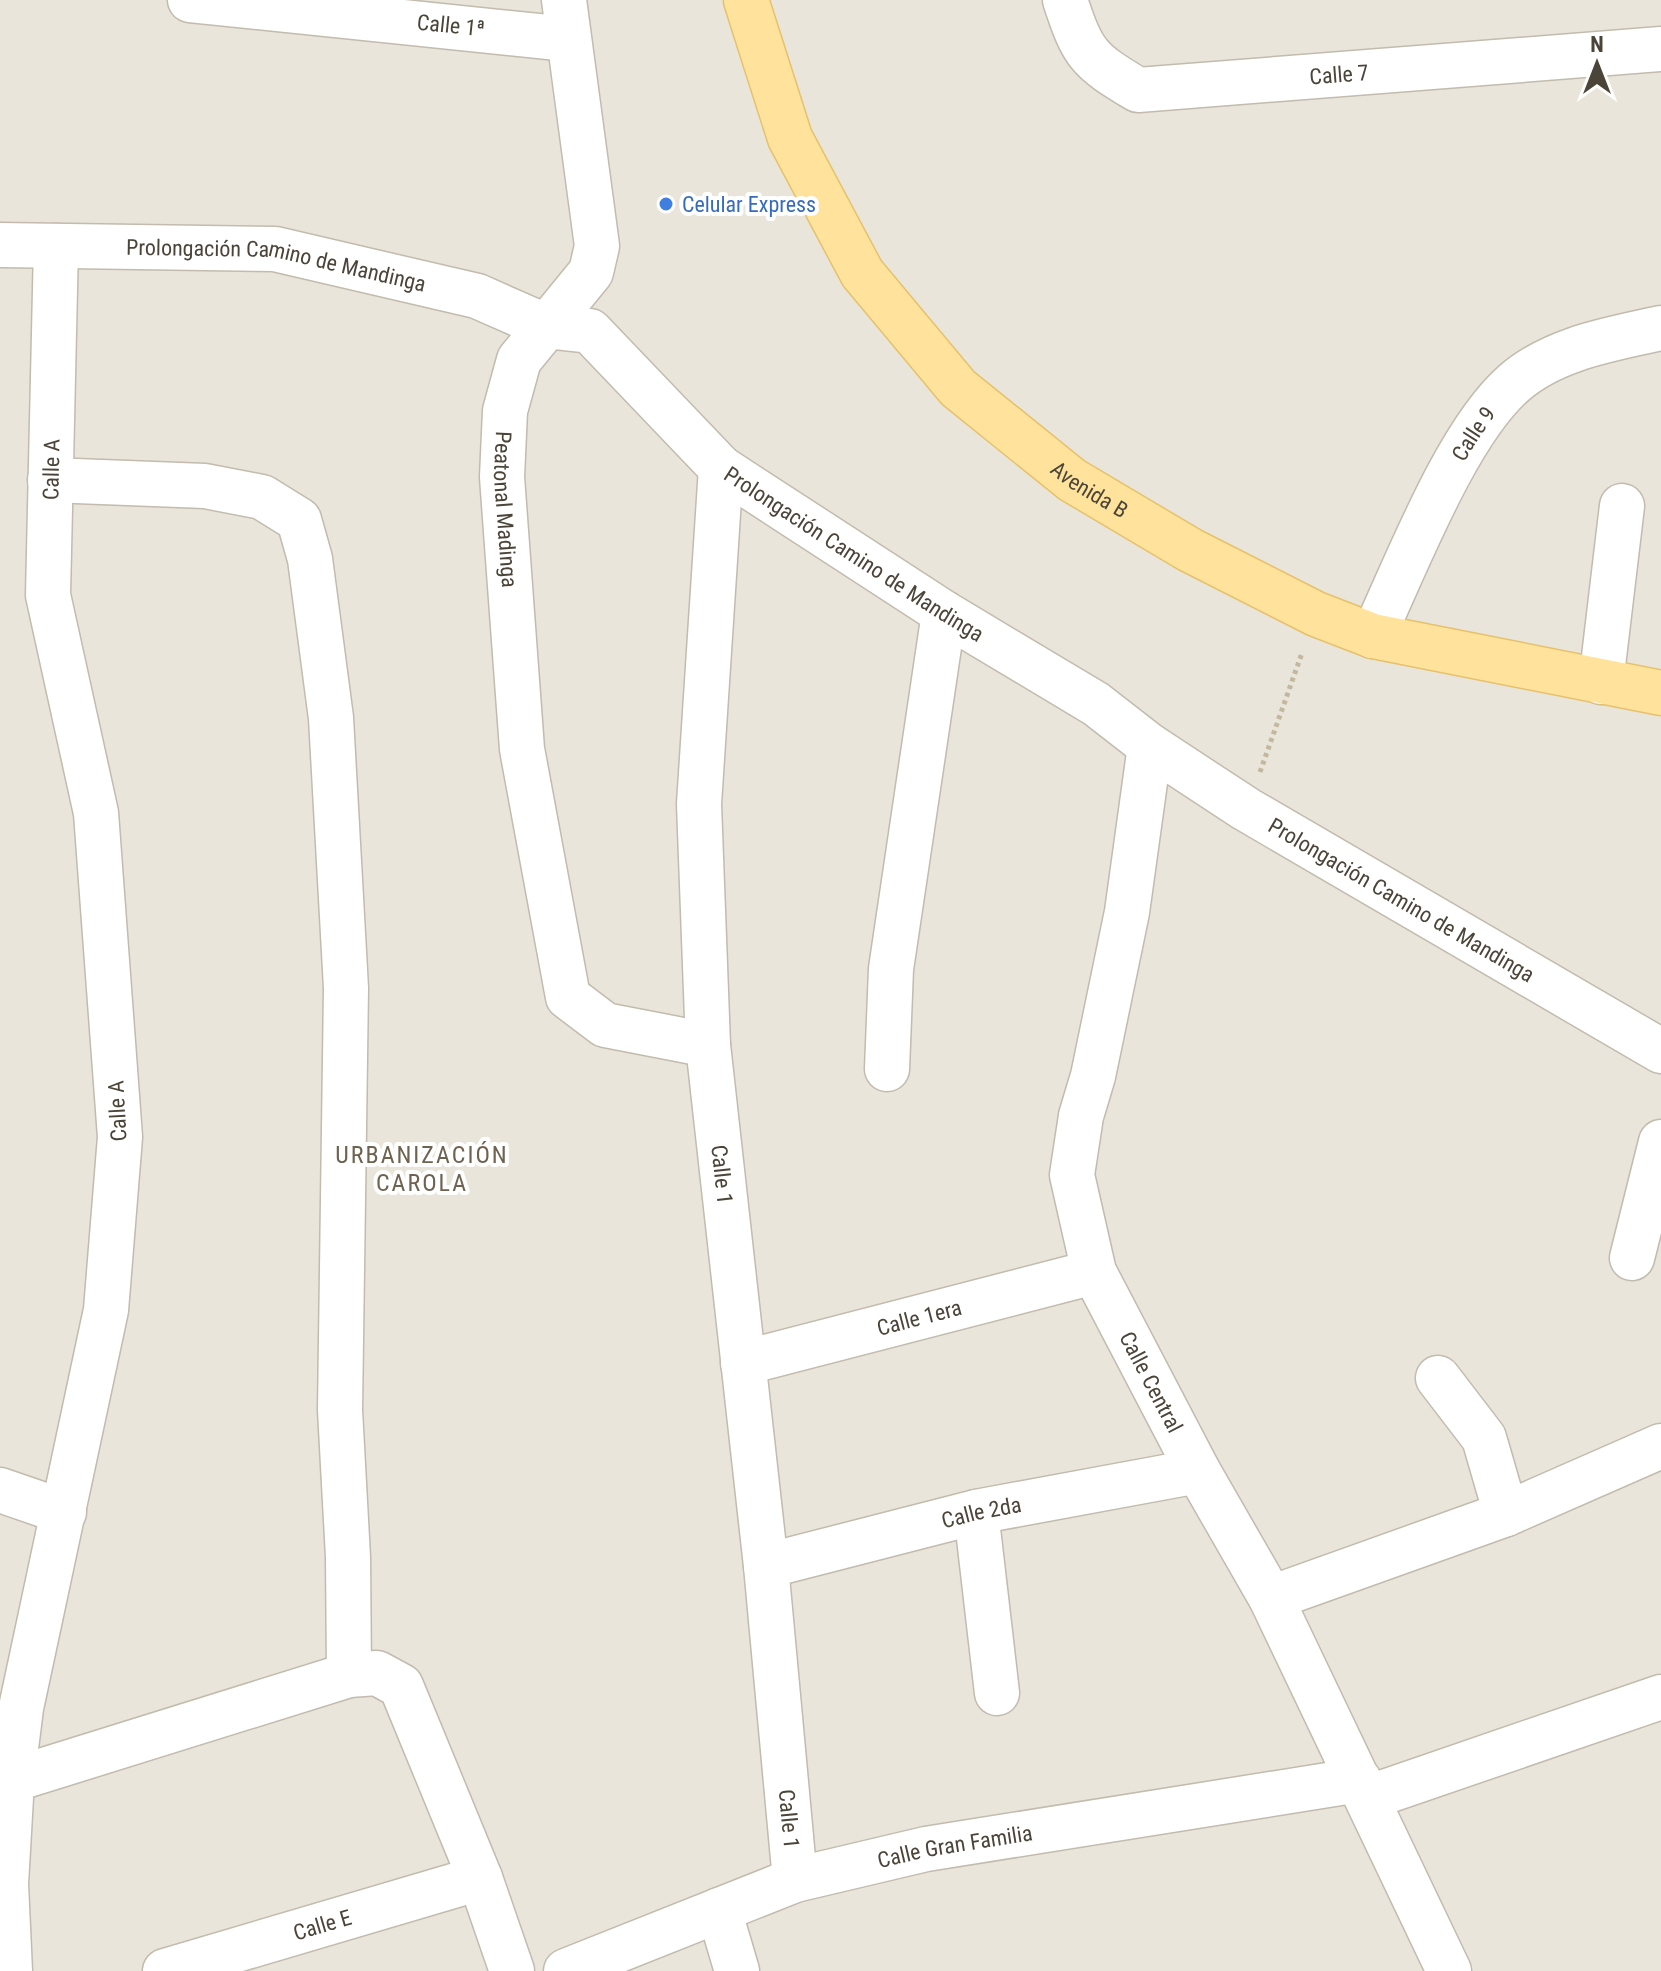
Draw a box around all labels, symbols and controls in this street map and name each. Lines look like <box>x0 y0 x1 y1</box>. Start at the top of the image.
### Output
street label: Calle 1ª <box>416 10 486 41</box>
north arrow <box>1557 24 1637 104</box>
text: N <box>1590 32 1604 57</box>
street label: Calle 7 <box>1308 60 1370 90</box>
place label: Celular Express <box>682 192 816 217</box>
marker: Celular Express <box>657 195 675 213</box>
street label: Prolongación Camino de Mandinga <box>126 235 428 297</box>
street label: Calle 9 <box>1447 402 1500 465</box>
street label: Peatonal Madinga <box>489 431 522 589</box>
street label: Calle A <box>38 438 65 500</box>
street label: Avenida B <box>1046 456 1132 523</box>
street label: Prolongación Camino de Mandinga <box>719 462 988 647</box>
street label: Prolongación Camino de Mandinga <box>1264 813 1539 987</box>
street label: Calle A <box>103 1079 132 1142</box>
district label: URBANIZACIÓN CAROLA <box>335 1141 509 1197</box>
street label: Calle 1 <box>706 1143 738 1205</box>
street label: Calle 1era <box>874 1295 964 1341</box>
street label: Calle Central <box>1114 1327 1188 1437</box>
street label: Calle 2da <box>939 1492 1023 1533</box>
street label: Calle 1 <box>774 1788 804 1850</box>
street label: Calle Gran Familia <box>875 1820 1034 1873</box>
street label: Calle E <box>290 1905 355 1945</box>

